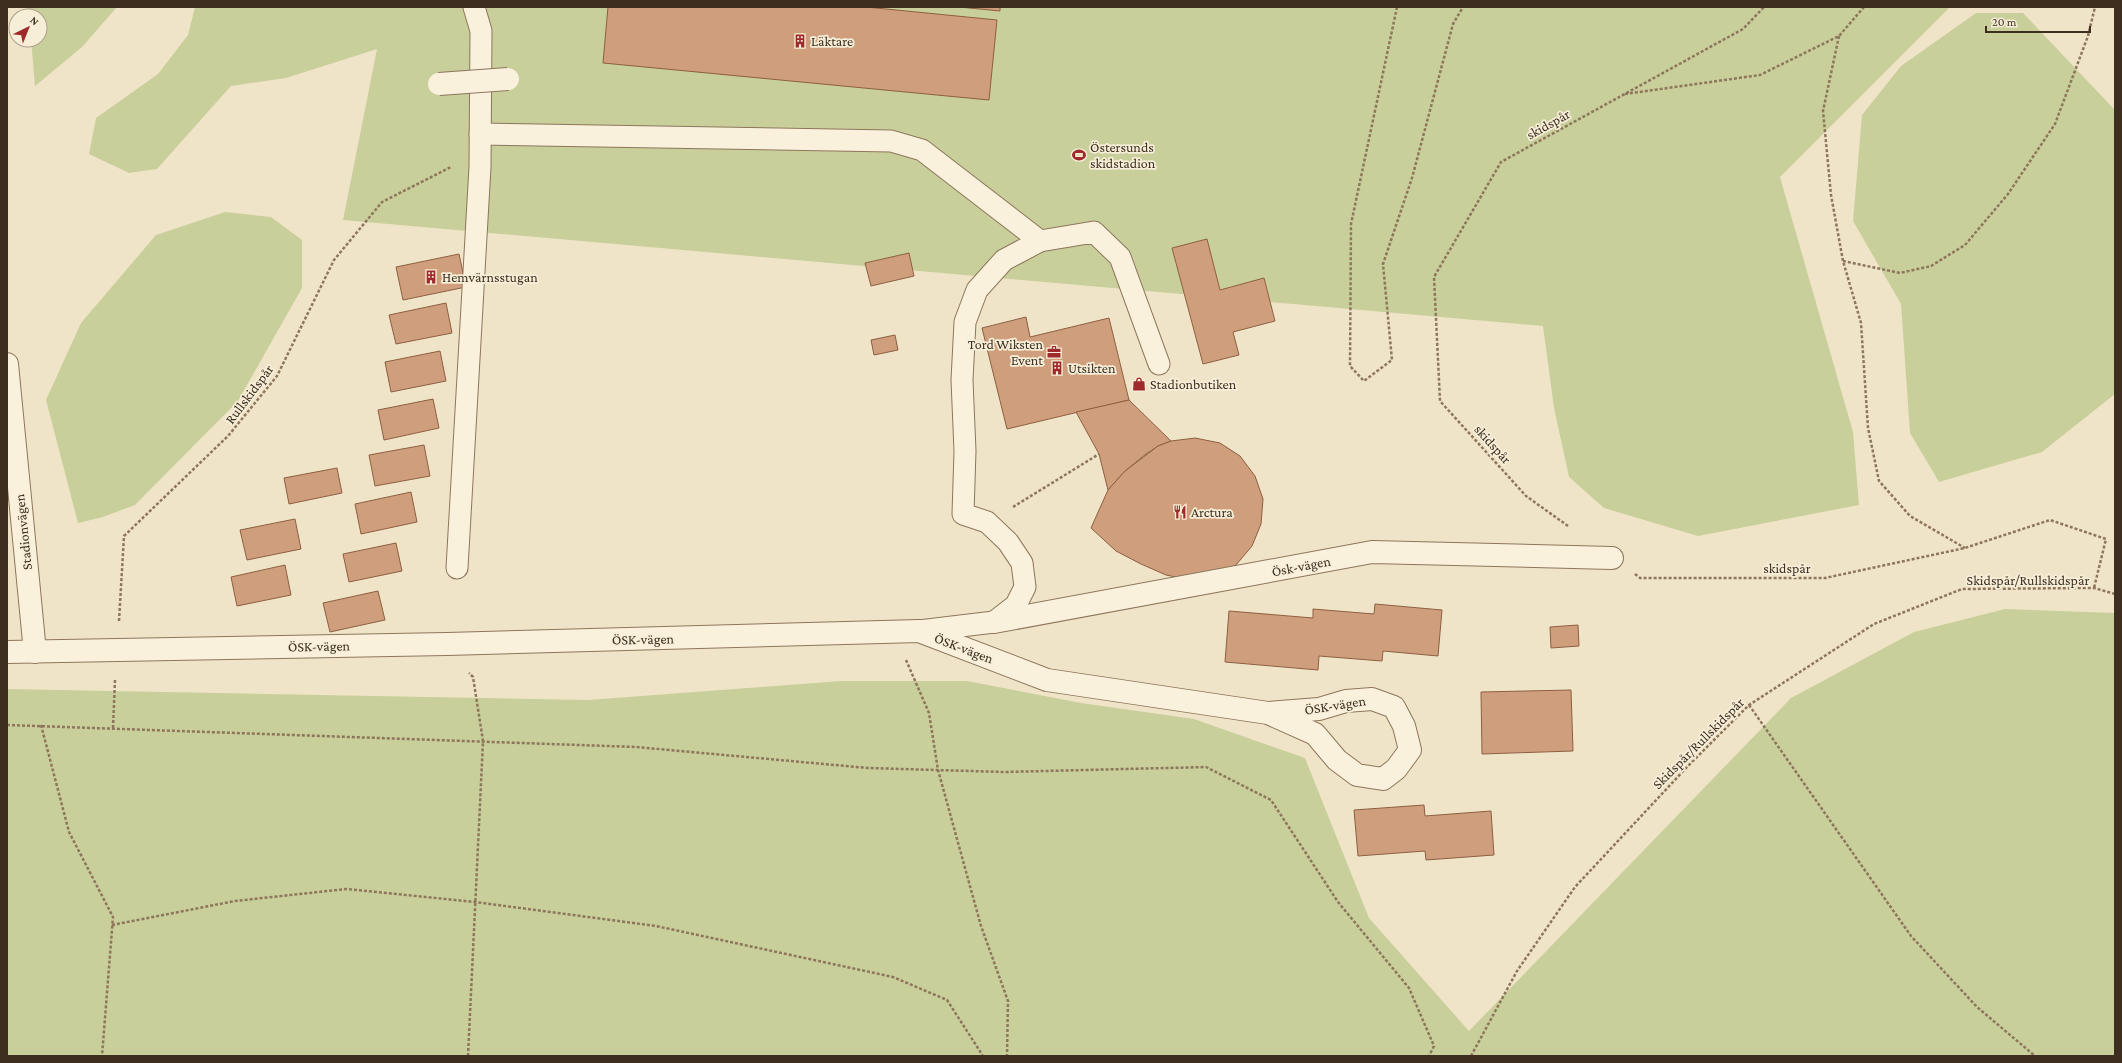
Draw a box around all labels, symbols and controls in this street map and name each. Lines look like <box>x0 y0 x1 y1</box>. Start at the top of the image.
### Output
north arrow <box>8 8 48 48</box>
scale bar <box>1986 8 2090 34</box>
text: N <box>28 14 42 28</box>
text: 20 m <box>1992 15 2017 29</box>
building icon: Läktare <box>792 33 808 49</box>
place label: Läktare <box>811 33 853 49</box>
street label: skidspår <box>1523 105 1573 143</box>
place label: Östersunds skidstadion <box>1090 139 1156 171</box>
sports icon: Östersunds skidstadion <box>1071 147 1087 163</box>
building icon: Hemvärnsstugan <box>423 269 439 285</box>
place label: Hemvärnsstugan <box>442 269 538 285</box>
place label: Tord Wiksten Event <box>968 336 1043 368</box>
office icon: Tord Wiksten Event <box>1046 344 1062 360</box>
building icon: Utsikten <box>1049 360 1065 376</box>
place label: Utsikten <box>1068 360 1116 376</box>
street label: Rullskidspår <box>222 361 276 427</box>
shop icon: Stadionbutiken <box>1131 376 1147 392</box>
place label: Stadionbutiken <box>1150 376 1237 392</box>
street label: skidspår <box>1471 421 1515 467</box>
street label: Stadionvägen <box>11 493 35 571</box>
restaurant icon: Arctura <box>1172 504 1188 520</box>
place label: Arctura <box>1191 504 1233 520</box>
street label: Ösk-vägen <box>1270 552 1332 580</box>
street label: skidspår <box>1763 560 1811 576</box>
street label: Skidspår/Rullskidspår <box>1967 572 2089 588</box>
street label: ÖSK-vägen <box>932 629 996 667</box>
street label: ÖSK-vägen <box>612 630 675 648</box>
street label: ÖSK-vägen <box>288 637 351 655</box>
street label: ÖSK-vägen <box>1303 692 1367 718</box>
street label: Skidspår/Rullskidspår <box>1649 694 1747 792</box>

